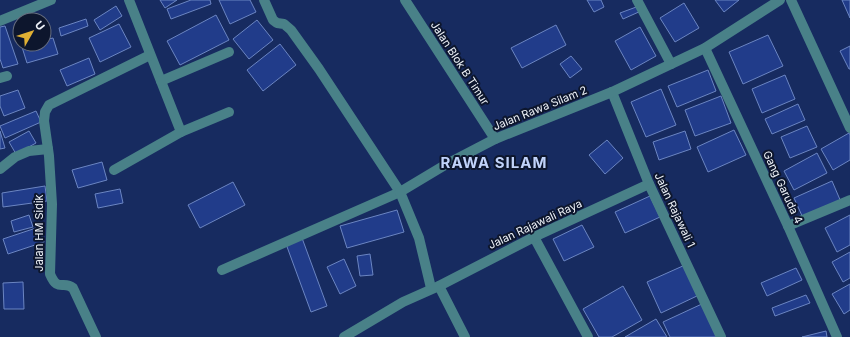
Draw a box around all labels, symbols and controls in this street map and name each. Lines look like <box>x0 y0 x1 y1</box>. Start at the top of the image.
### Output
north arrow <box>12 12 52 52</box>
text: U <box>32 18 48 33</box>
street label: Jalan Blok B Timur <box>428 19 492 107</box>
street label: Jalan Rawa Silam 2 <box>491 83 589 133</box>
street label: Gang Garuda 4 <box>760 148 806 226</box>
district label: RAWA SILAM <box>441 153 547 172</box>
street label: Jalan Rajawali 1 <box>652 170 698 250</box>
street label: Jalan HM Sidik <box>32 194 46 272</box>
street label: Jalan Rajawali Raya <box>486 196 584 252</box>

